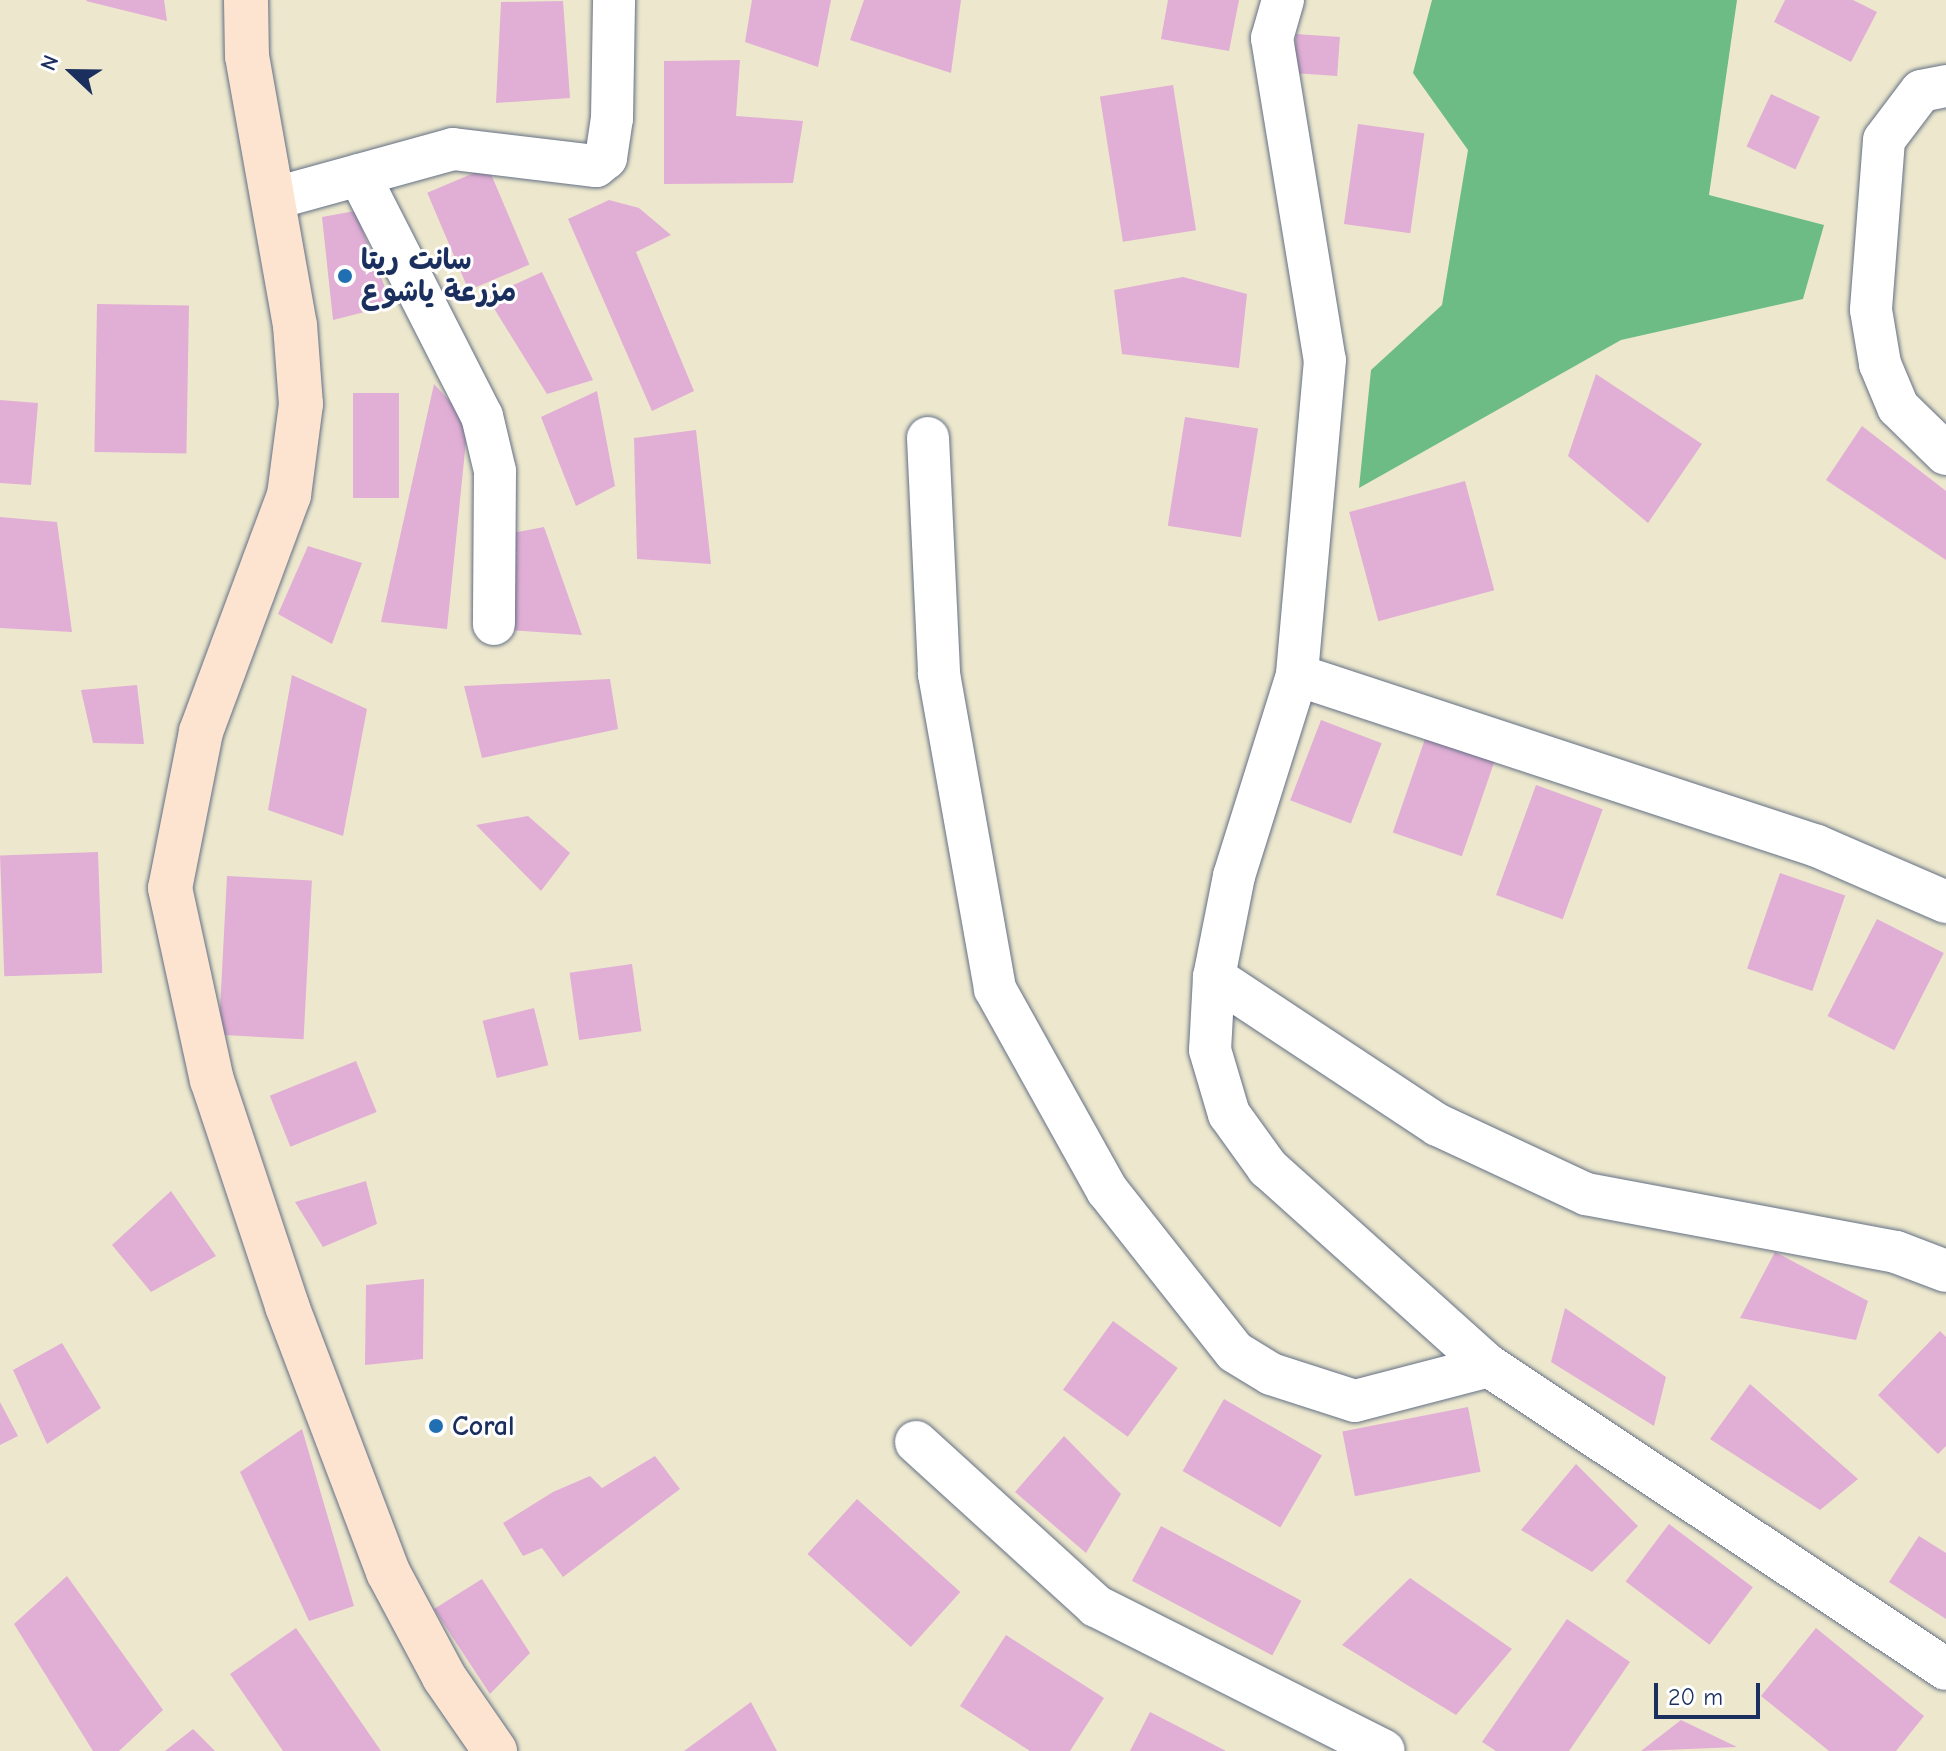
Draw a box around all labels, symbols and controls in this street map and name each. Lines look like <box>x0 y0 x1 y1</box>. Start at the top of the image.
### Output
north arrow <box>32 32 112 112</box>
text: N <box>35 51 64 75</box>
place label: سانت ريتا مزرعة ياشوع <box>361 243 516 309</box>
marker: سانت ريتا مزرعة ياشوع <box>336 267 354 285</box>
place label: Coral <box>452 1409 515 1443</box>
marker: Coral <box>427 1417 445 1435</box>
scale bar <box>1658 1667 1764 1717</box>
text: 20 m <box>1668 1683 1723 1711</box>

